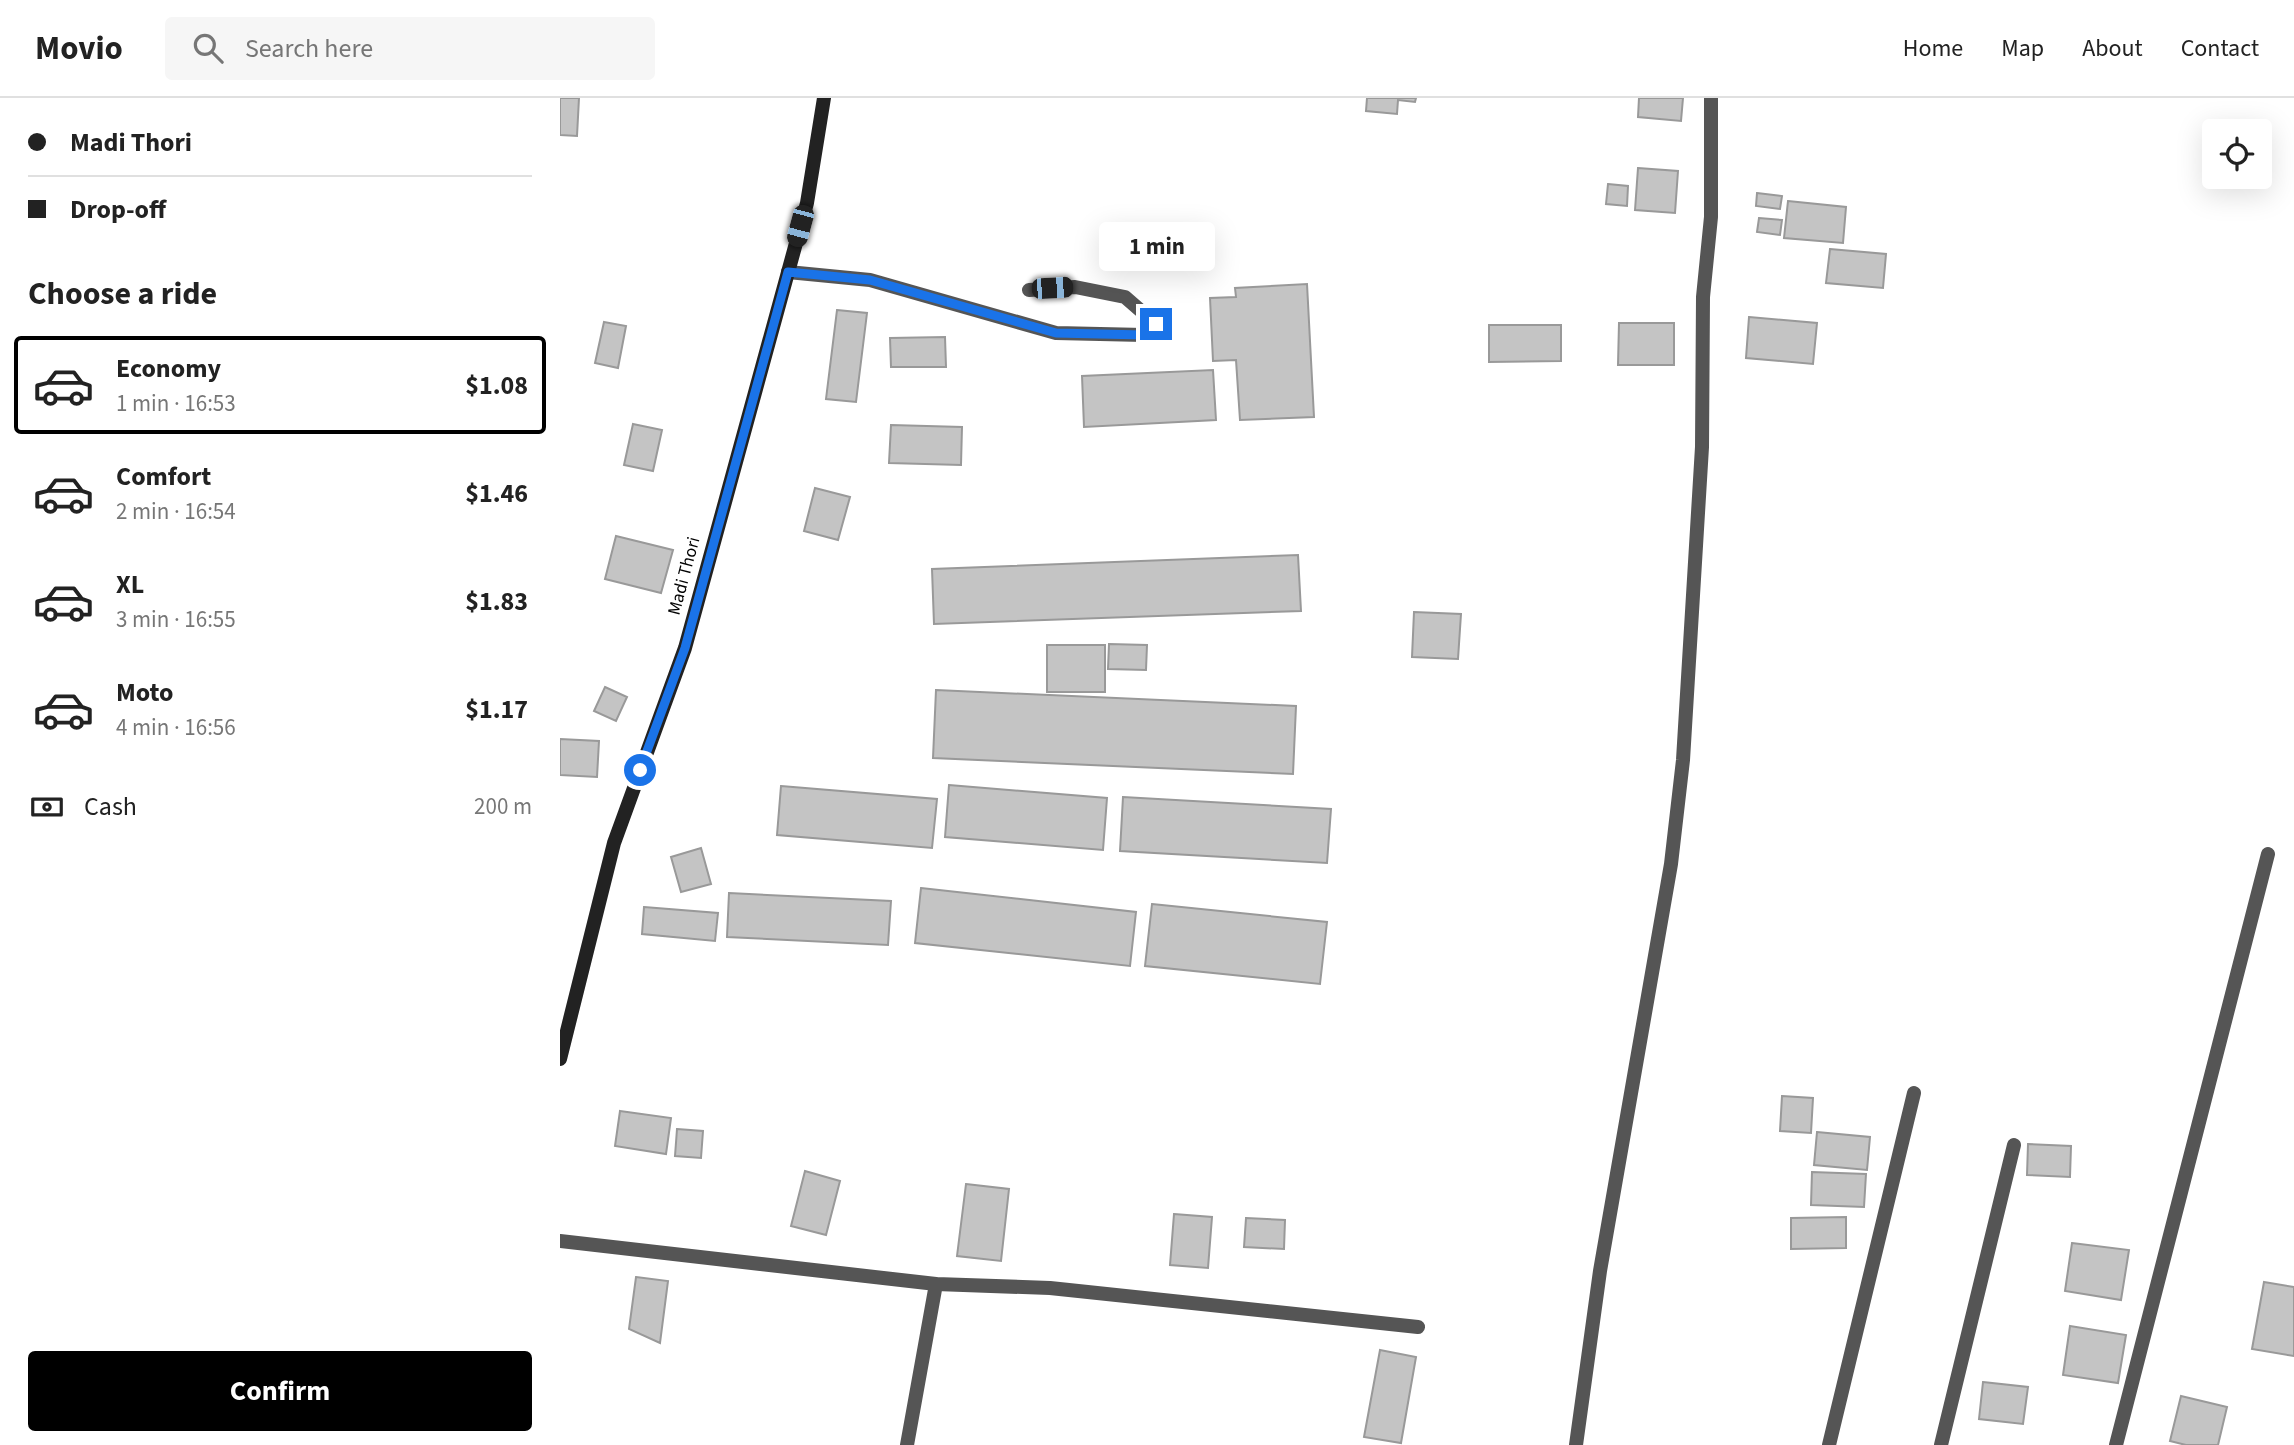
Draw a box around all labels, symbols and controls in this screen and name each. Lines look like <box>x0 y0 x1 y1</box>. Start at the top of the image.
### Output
search box <box>165 17 655 80</box>
text: Movio <box>35 25 123 72</box>
icon: search <box>189 29 227 67</box>
text: Search here <box>245 30 373 67</box>
text: Home <box>1903 31 1963 66</box>
text: Map <box>2001 31 2044 66</box>
text: About <box>2082 31 2143 66</box>
text: Contact <box>2181 31 2259 66</box>
map controls <box>2202 119 2272 189</box>
button: locate <box>2202 119 2272 189</box>
text: Madi Thori <box>70 124 192 161</box>
text: Drop-off <box>70 191 166 228</box>
car <box>785 203 816 249</box>
callout: 1 min <box>1098 222 1214 272</box>
text: 1 min <box>1129 230 1185 263</box>
text: Choose a ride <box>28 271 217 317</box>
car <box>1031 276 1074 300</box>
route end <box>1140 308 1172 340</box>
text: Economy <box>116 350 221 387</box>
icon: car <box>32 354 95 417</box>
text: $1.08 <box>465 367 528 404</box>
text: 1 min · 16:53 <box>116 387 236 420</box>
text: Comfort <box>116 458 211 495</box>
icon: car <box>32 462 95 525</box>
text: $1.46 <box>465 475 528 512</box>
text: 2 min · 16:54 <box>116 495 236 528</box>
street label: Madi Thori <box>662 534 706 618</box>
text: XL <box>116 566 144 603</box>
icon: car <box>32 570 95 633</box>
text: $1.83 <box>465 583 528 620</box>
text: 3 min · 16:55 <box>116 603 236 636</box>
text: Moto <box>116 674 173 711</box>
icon: car <box>32 678 95 741</box>
text: $1.17 <box>465 691 528 728</box>
text: 4 min · 16:56 <box>116 711 236 744</box>
route start <box>624 754 656 786</box>
icon: cash <box>28 788 66 826</box>
text: Cash <box>84 788 137 825</box>
text: 200 m <box>474 790 532 823</box>
button: Confirm <box>28 1351 532 1431</box>

